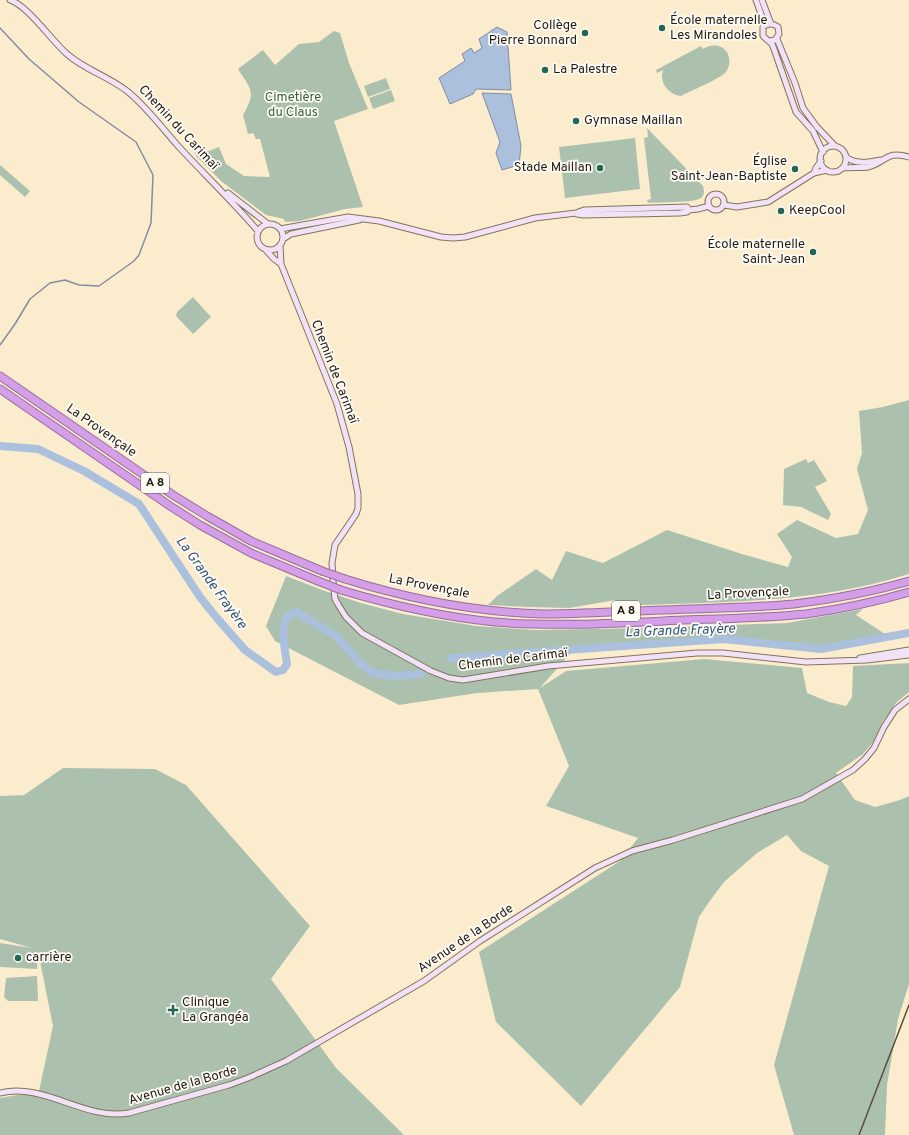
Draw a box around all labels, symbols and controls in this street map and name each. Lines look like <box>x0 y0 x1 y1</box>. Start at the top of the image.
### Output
place label: École maternelle Les Mirandoles <box>670 11 768 44</box>
place label: Collège Pierre Bonnard <box>489 18 577 49</box>
marker: École maternelle Les Mirandoles <box>657 23 667 33</box>
marker: Collège Pierre Bonnard <box>580 28 590 38</box>
place label: La Palestre <box>553 62 617 78</box>
marker: La Palestre <box>540 65 550 75</box>
street label: Chemin du Carimaï <box>135 82 222 174</box>
park label: Cimetière du Claus <box>265 90 321 121</box>
place label: Gymnase Maillan <box>584 113 682 129</box>
marker: Gymnase Maillan <box>571 116 581 126</box>
place label: Église Saint-Jean-Baptiste <box>671 152 787 185</box>
place label: Stade Maillan <box>514 160 592 176</box>
marker: Stade Maillan <box>595 163 605 173</box>
marker: Église Saint-Jean-Baptiste <box>790 164 800 174</box>
place label: KeepCool <box>789 203 845 219</box>
marker: KeepCool <box>776 206 786 216</box>
place label: École maternelle Saint-Jean <box>707 235 805 268</box>
marker: École maternelle Saint-Jean <box>808 247 818 257</box>
street label: Chemin de Carimaï <box>307 318 361 427</box>
street label: La Provençale <box>63 401 139 461</box>
road number: A 8 <box>141 473 169 493</box>
water label: La Grande Frayère <box>172 533 251 633</box>
street label: La Provençale <box>387 571 471 603</box>
street label: La Provençale <box>707 584 789 604</box>
road number: A 8 <box>612 601 640 621</box>
water label: La Grande Frayère <box>625 621 736 641</box>
street label: Chemin de Carimaï <box>457 645 569 675</box>
street label: Avenue de la Borde <box>415 901 517 977</box>
place label: carrière <box>26 950 71 966</box>
marker: carrière <box>13 953 23 963</box>
place label: Clinique La Grangéa <box>182 995 249 1026</box>
marker: Clinique La Grangéa <box>167 1004 179 1016</box>
street label: Avenue de la Borde <box>127 1063 239 1109</box>

